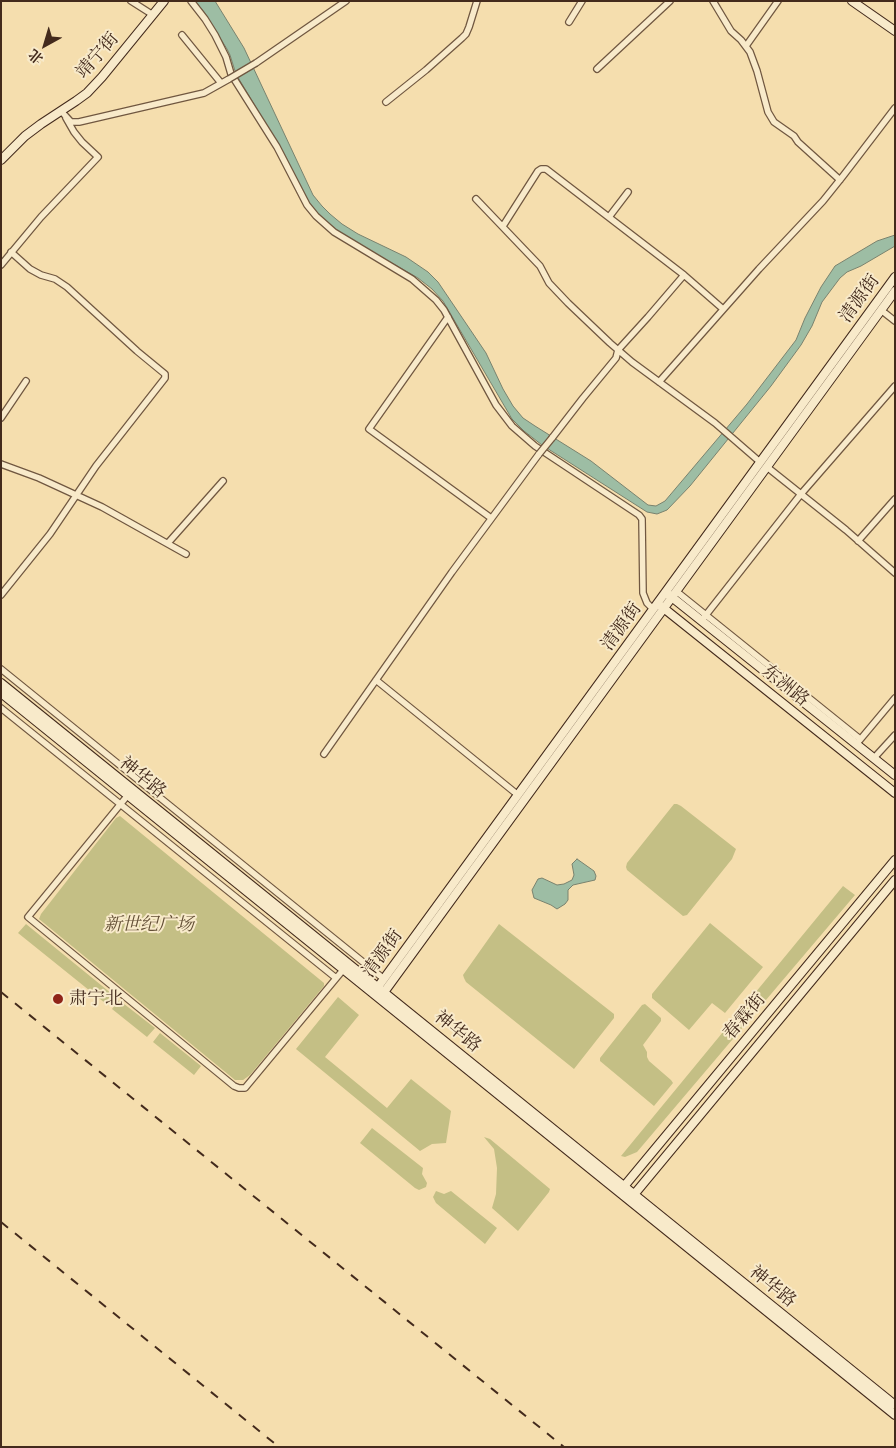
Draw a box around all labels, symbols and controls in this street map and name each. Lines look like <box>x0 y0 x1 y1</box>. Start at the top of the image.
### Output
north arrow <box>20 20 70 70</box>
street label: 靖宁街 <box>72 29 124 83</box>
text: 北 <box>24 44 47 69</box>
street label: 清源街 <box>835 271 885 327</box>
street label: 清源街 <box>597 599 647 655</box>
street label: 东洲路 <box>757 661 813 711</box>
street label: 神华路 <box>114 753 170 803</box>
park label: 新世纪广场 <box>104 914 194 936</box>
street label: 清源街 <box>358 926 408 982</box>
place label: 肃宁北 <box>69 988 123 1010</box>
street label: 春霖街 <box>719 989 771 1045</box>
marker: 肃宁北 <box>51 992 65 1006</box>
street label: 神华路 <box>429 1007 485 1057</box>
street label: 神华路 <box>744 1262 800 1312</box>

